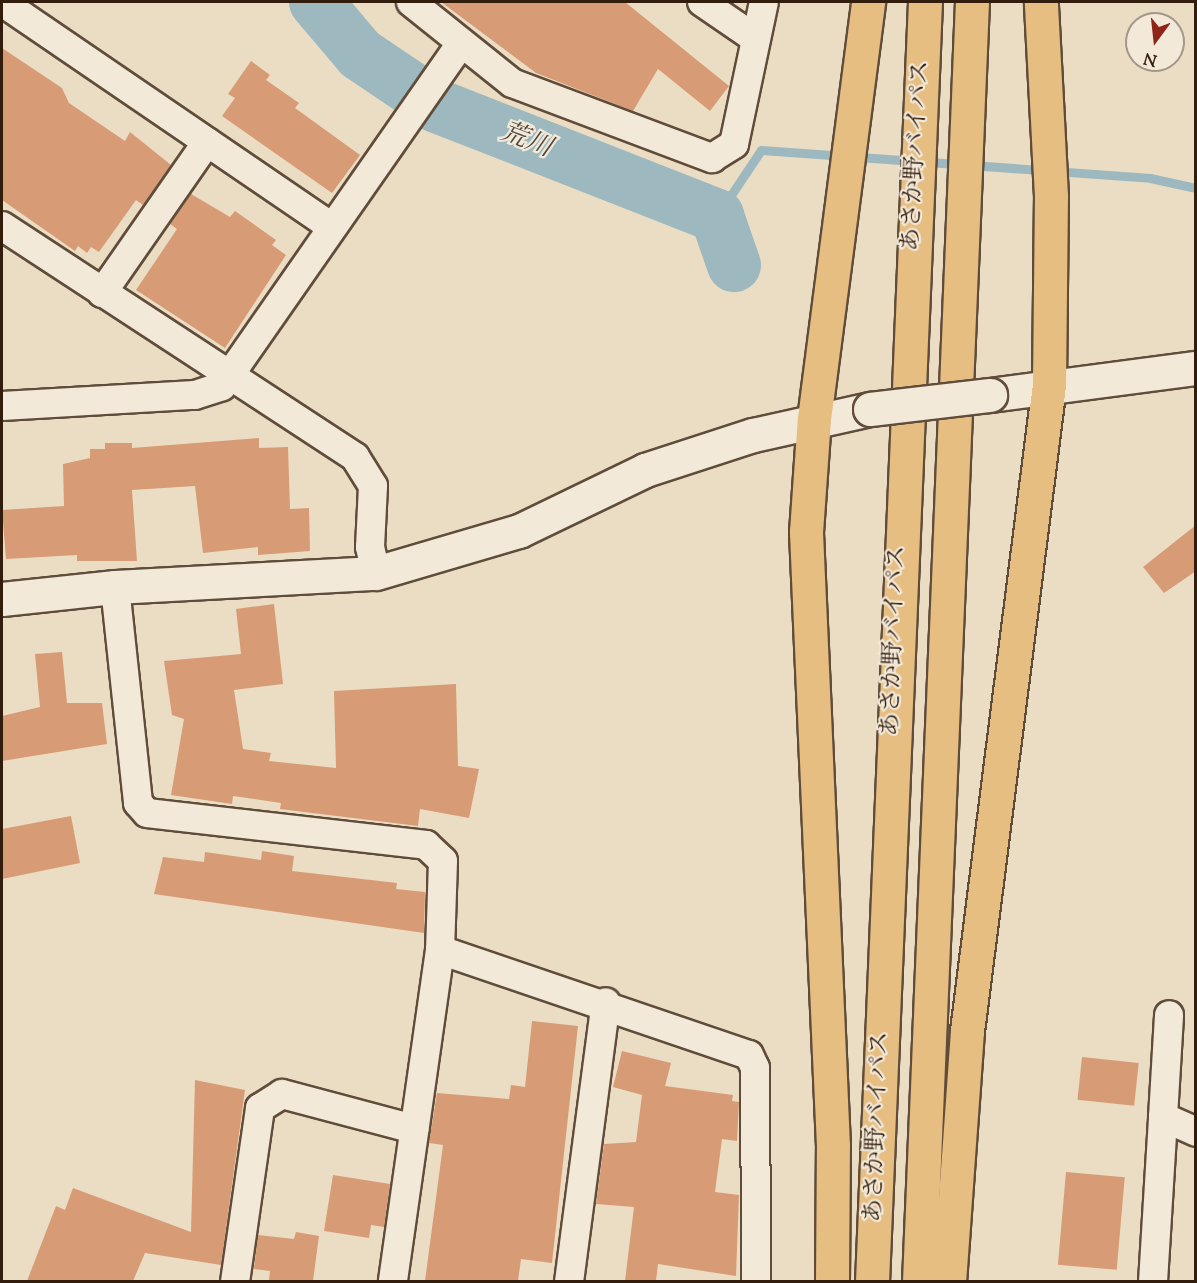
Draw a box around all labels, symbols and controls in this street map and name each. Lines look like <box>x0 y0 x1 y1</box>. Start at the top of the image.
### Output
north arrow <box>1125 12 1185 72</box>
text: N <box>1142 45 1160 71</box>
street label: あさか野バイパス <box>898 59 936 253</box>
water label: 荒川 <box>496 117 556 165</box>
street label: あさか野バイパス <box>877 545 913 737</box>
street label: あさか野バイパス <box>860 1031 896 1223</box>

